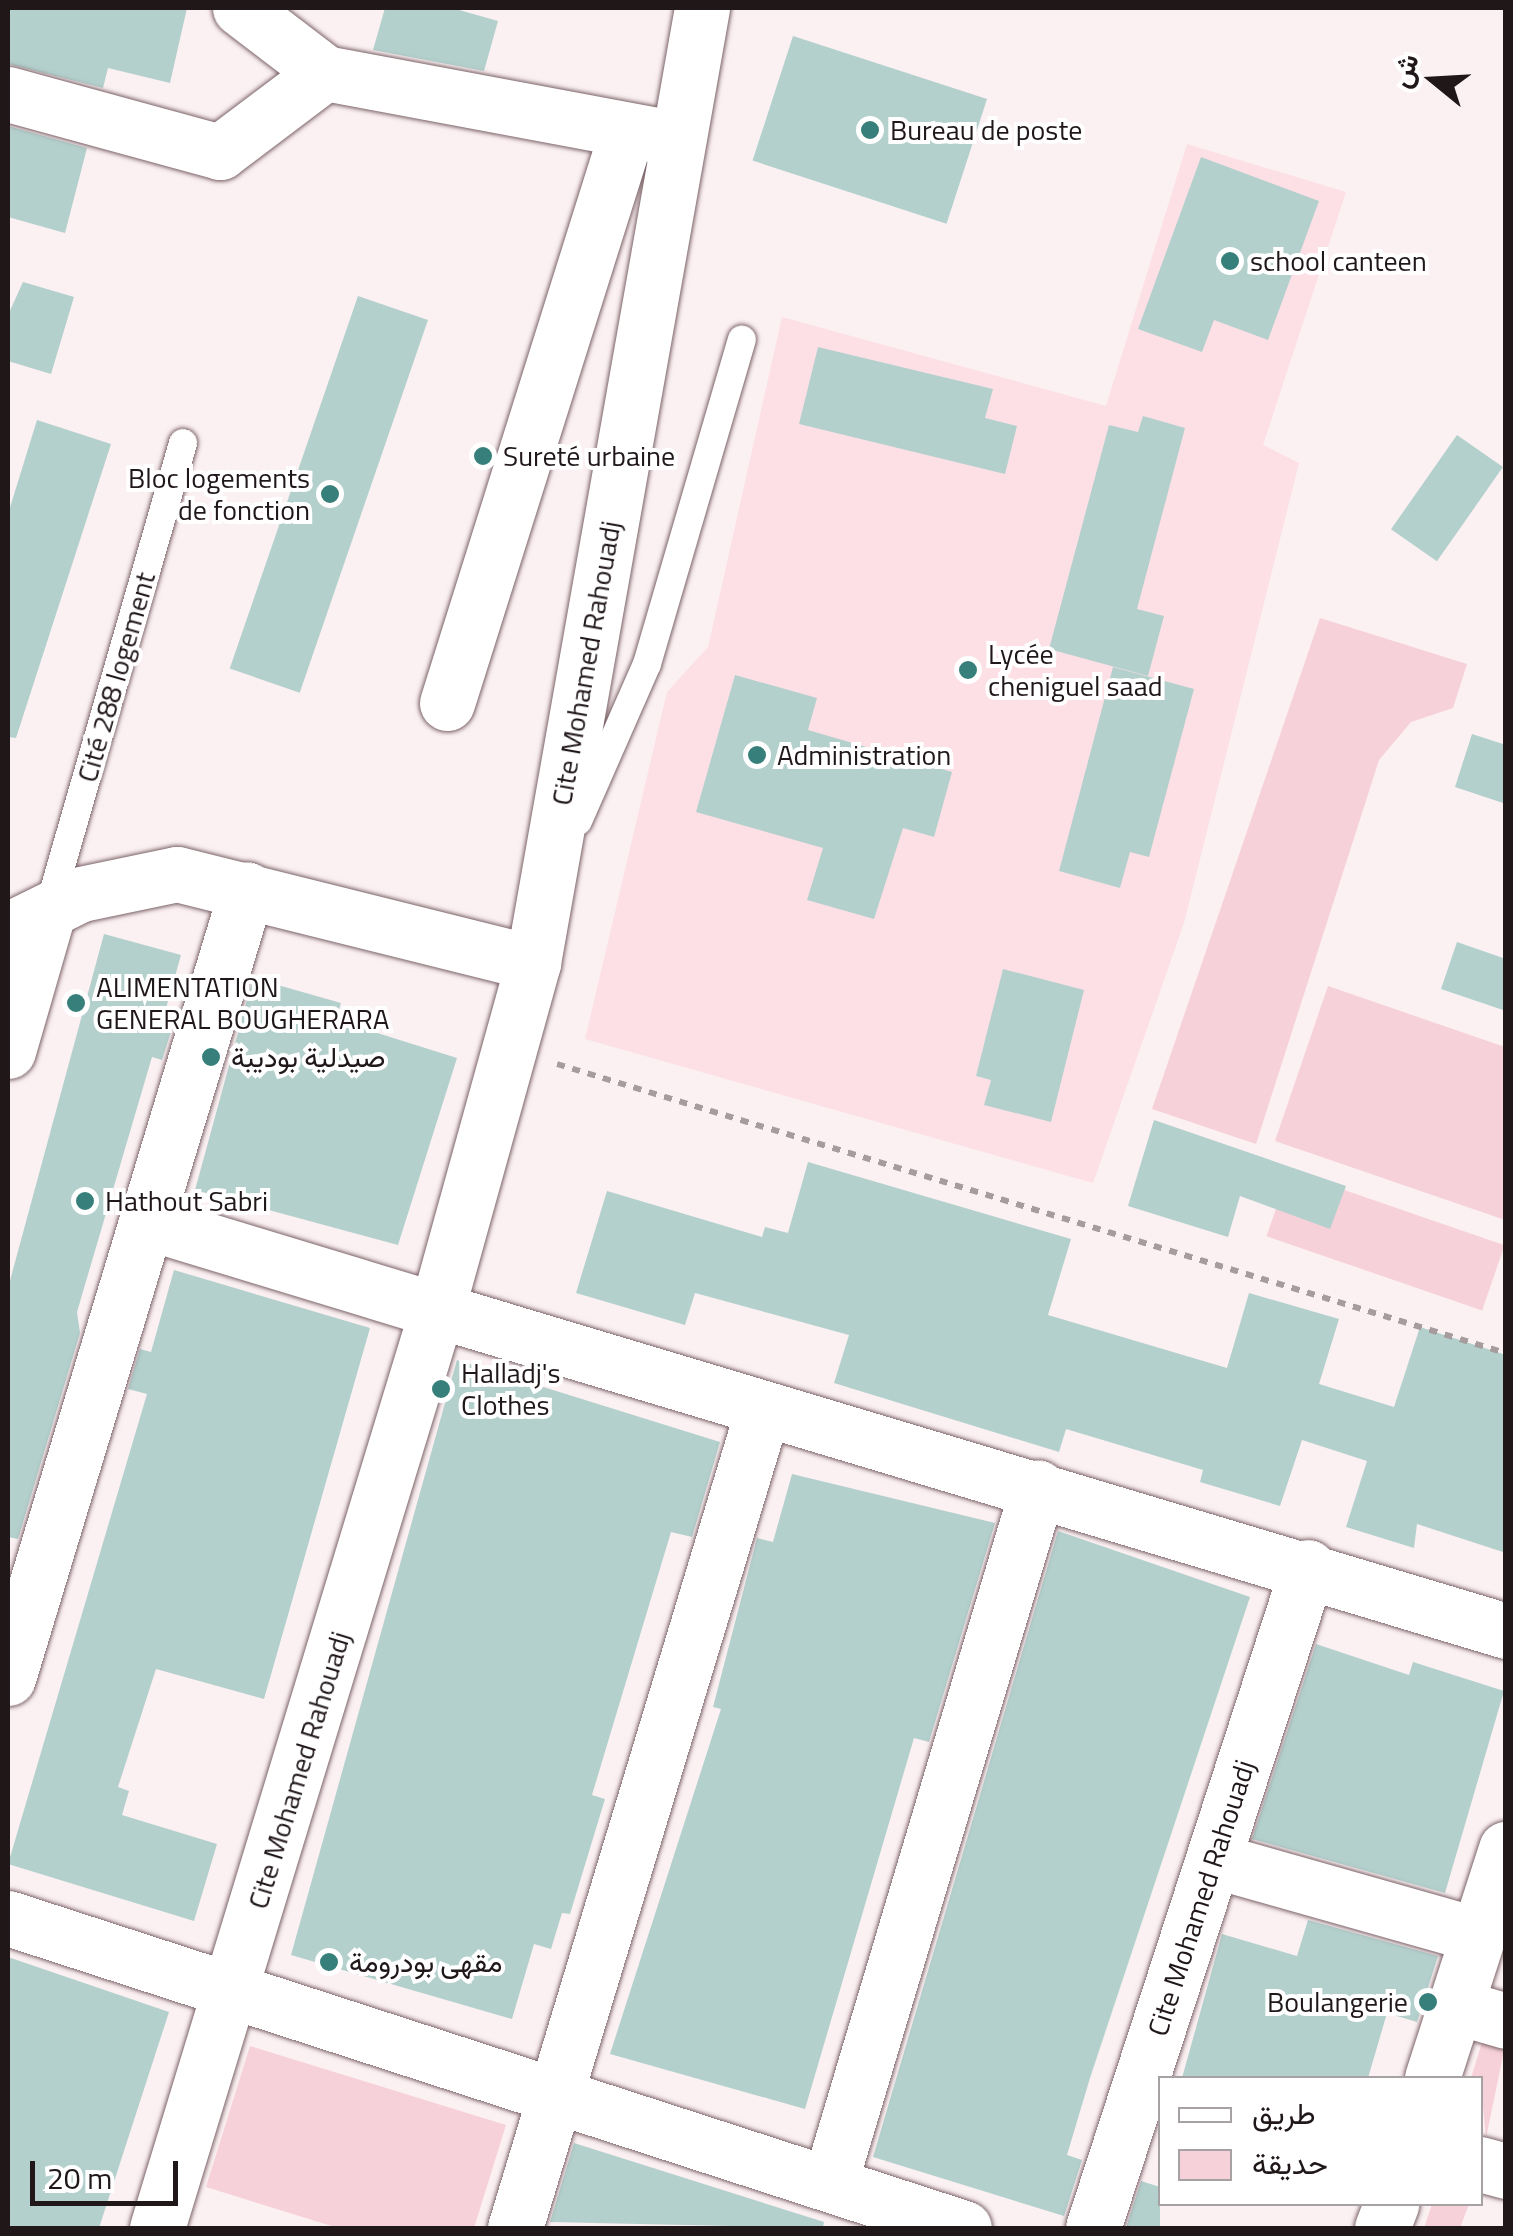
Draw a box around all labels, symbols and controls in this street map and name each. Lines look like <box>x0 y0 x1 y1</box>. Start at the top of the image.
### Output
north arrow <box>1383 30 1483 130</box>
text: ش <box>1378 48 1430 93</box>
place label: Bureau de poste <box>890 113 1082 147</box>
marker: Bureau de poste <box>859 119 881 141</box>
place label: school canteen <box>1250 244 1427 278</box>
marker: school canteen <box>1219 250 1241 272</box>
place label: Sureté urbaine <box>503 439 675 473</box>
marker: Sureté urbaine <box>472 445 494 467</box>
place label: Bloc logements de fonction <box>128 461 310 527</box>
marker: Bloc logements de fonction <box>319 483 341 505</box>
street label: Cite Mohamed Rahouadj <box>544 518 628 808</box>
street label: Cité 288 logement <box>70 568 162 786</box>
place label: Lycée cheniguel saad <box>988 637 1162 703</box>
marker: Lycée cheniguel saad <box>957 659 979 681</box>
place label: Administration <box>777 738 951 772</box>
marker: Administration <box>746 744 768 766</box>
place label: ALIMENTATION GENERAL BOUGHERARA <box>96 970 389 1036</box>
marker: ALIMENTATION GENERAL BOUGHERARA <box>65 992 87 1014</box>
place label: صيدلية بوديبة <box>231 1040 385 1074</box>
marker: صيدلية بوديبة <box>200 1046 222 1068</box>
place label: Hathout Sabri <box>105 1184 268 1218</box>
marker: Hathout Sabri <box>74 1190 96 1212</box>
place label: Halladj's Clothes <box>461 1356 561 1422</box>
marker: Halladj's Clothes <box>430 1378 452 1400</box>
street label: Cite Mohamed Rahouadj <box>241 1627 357 1913</box>
street label: Cite Mohamed Rahouadj <box>1140 1756 1262 2040</box>
place label: مقهى بودرومة <box>349 1945 502 1979</box>
marker: مقهى بودرومة <box>318 1951 340 1973</box>
place label: Boulangerie <box>1267 1985 1408 2019</box>
marker: Boulangerie <box>1417 1991 1439 2013</box>
legend <box>1158 2076 1483 2206</box>
text: طريق <box>1252 2090 1316 2136</box>
text: حديقة <box>1252 2140 1328 2186</box>
scale bar <box>35 2141 182 2203</box>
text: 20 m <box>47 2155 112 2201</box>

